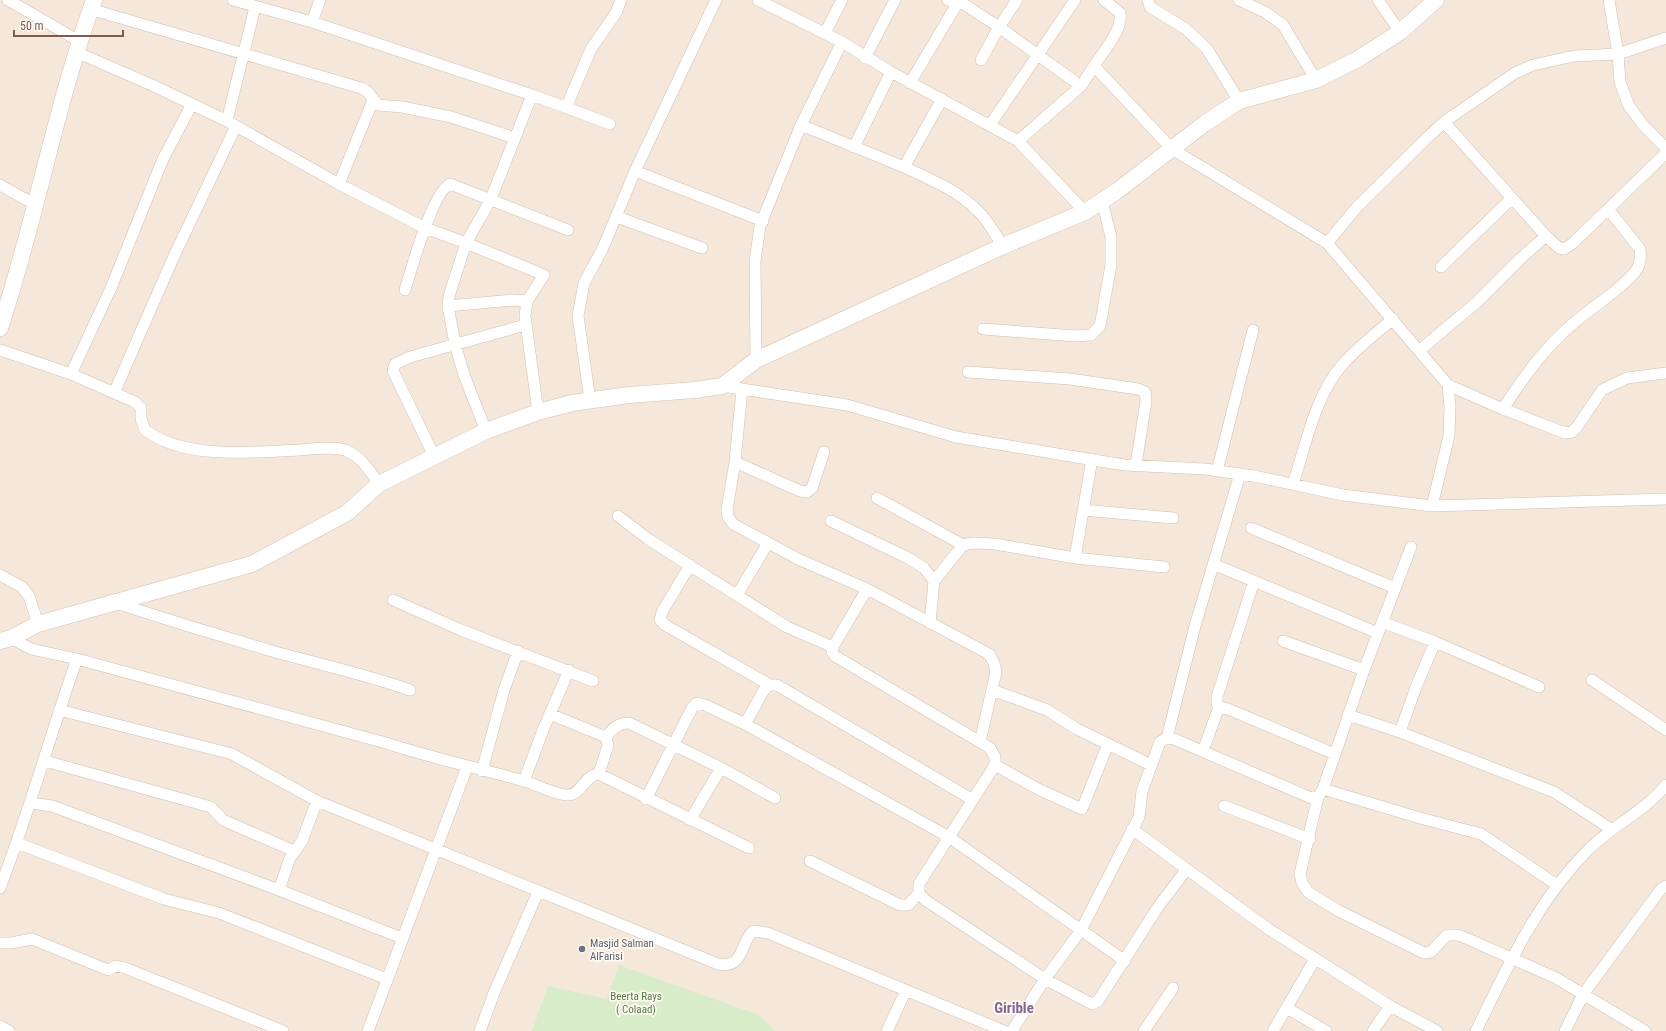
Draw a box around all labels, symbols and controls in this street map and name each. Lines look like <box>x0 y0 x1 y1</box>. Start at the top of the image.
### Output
scale bar <box>14 12 123 38</box>
text: 50 m <box>20 19 44 33</box>
place label: Masjid Salman AlFarisi <box>590 937 654 963</box>
marker: Masjid Salman AlFarisi <box>577 944 587 954</box>
park label: Beerta Rays ( Colaad) <box>610 990 662 1016</box>
district label: Girible <box>994 999 1034 1017</box>

